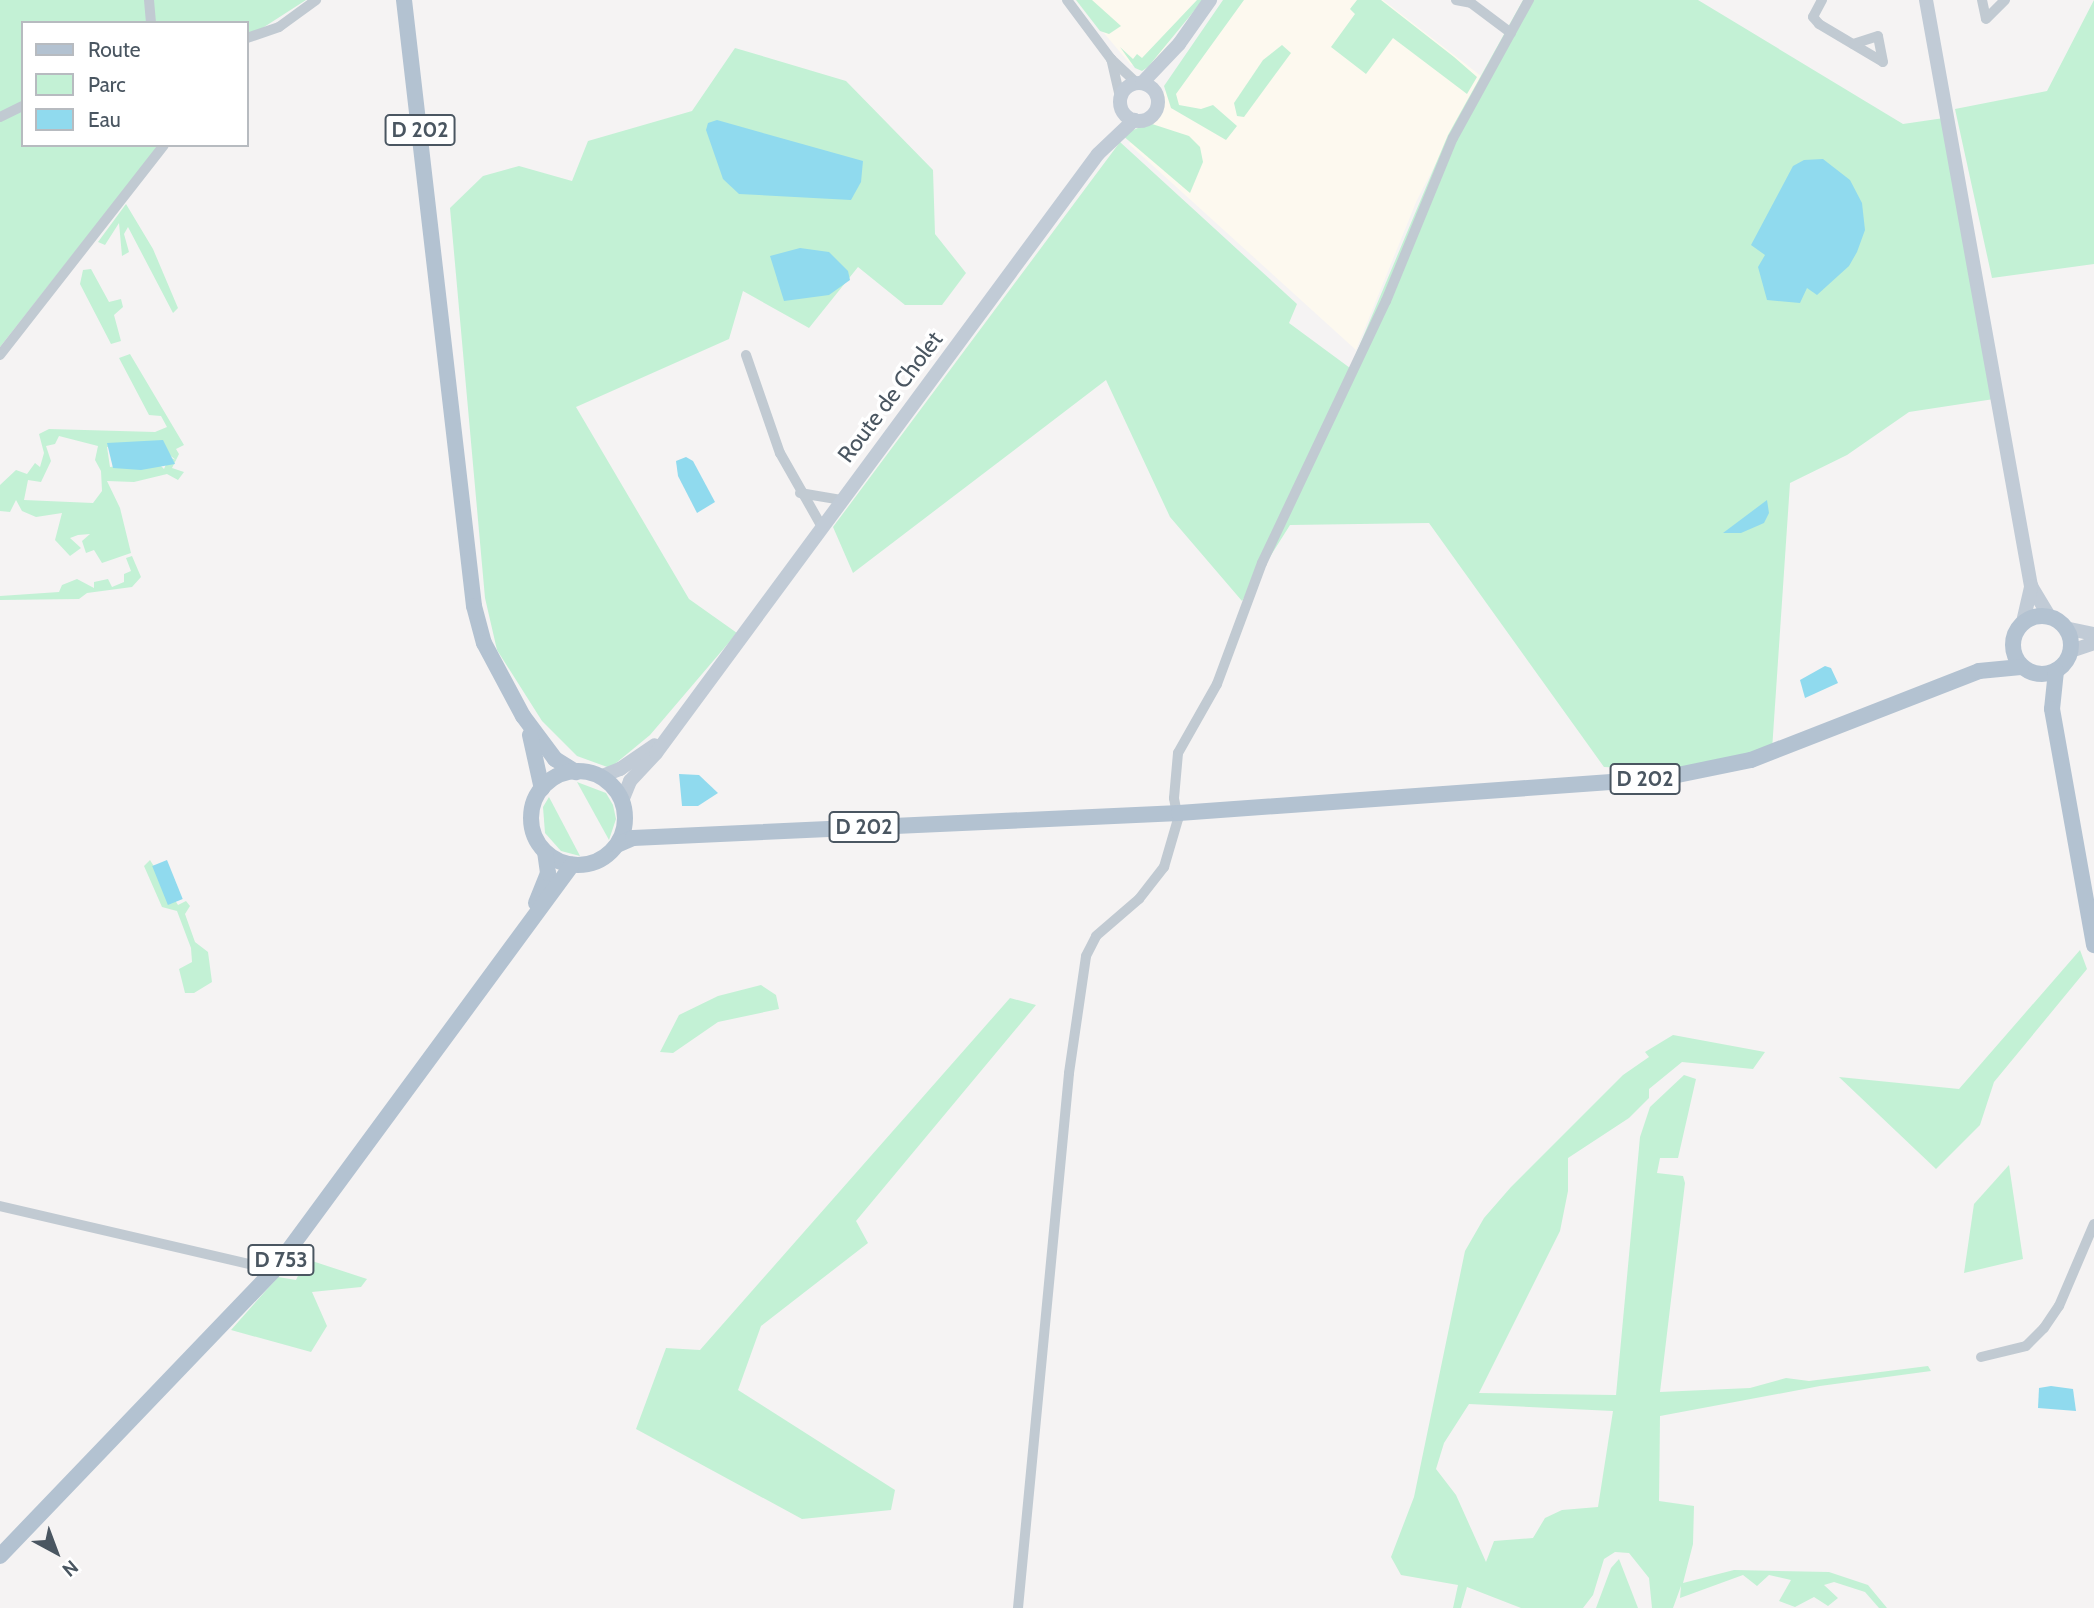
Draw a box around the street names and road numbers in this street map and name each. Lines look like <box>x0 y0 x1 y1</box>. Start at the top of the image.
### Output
road number: D 202 <box>383 113 457 148</box>
street label: Route de Cholet <box>832 326 948 468</box>
road number: D 202 <box>1608 762 1682 796</box>
road number: D 202 <box>827 810 901 844</box>
road number: D 753 <box>246 1242 316 1278</box>

